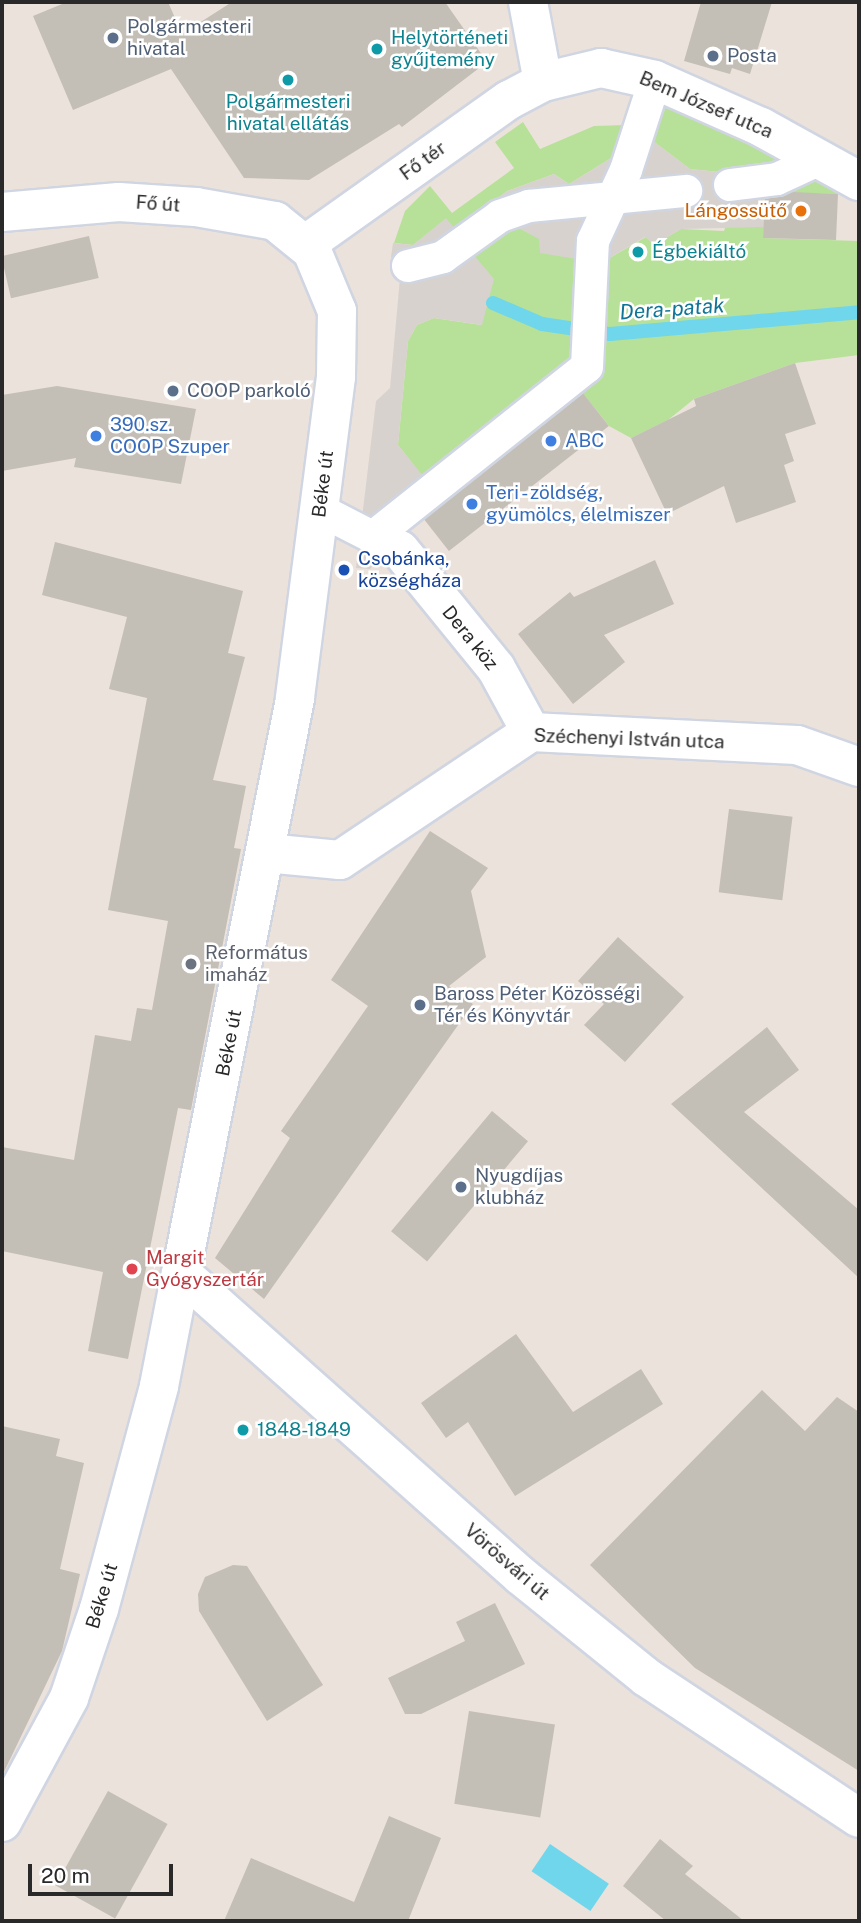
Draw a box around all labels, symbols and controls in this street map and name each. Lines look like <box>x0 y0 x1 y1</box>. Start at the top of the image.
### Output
place label: Polgármesteri hivatal <box>127 16 252 60</box>
place label: Helytörténeti gyűjtemény <box>391 27 508 71</box>
marker: Polgármesteri hivatal <box>105 30 121 46</box>
marker: Helytörténeti gyűjtemény <box>369 41 385 57</box>
place label: Posta <box>727 45 777 67</box>
marker: Posta <box>705 48 721 64</box>
street label: Bem József utca <box>636 67 776 143</box>
marker: Polgármesteri hivatal ellátás <box>280 72 296 88</box>
place label: Polgármesteri hivatal ellátás <box>226 91 350 135</box>
street label: Fő tér <box>395 137 451 185</box>
street label: Fő út <box>135 191 181 217</box>
place label: Lángossütő <box>685 200 787 222</box>
marker: Lángossütő <box>793 203 809 219</box>
place label: Égbekiáltó <box>652 241 746 263</box>
marker: Égbekiáltó <box>630 244 646 260</box>
water label: Dera-patak <box>619 293 725 325</box>
place label: COOP parkoló <box>187 380 311 402</box>
marker: COOP parkoló <box>165 383 181 399</box>
place label: 390.sz. COOP Szuper <box>110 414 230 458</box>
marker: 390.sz. COOP Szuper <box>88 428 104 444</box>
place label: ABC <box>565 430 604 452</box>
marker: ABC <box>543 433 559 449</box>
street label: Béke út <box>308 449 338 519</box>
place label: Teri - zöldség, gyümölcs, élelmiszer <box>486 482 671 526</box>
marker: Teri - zöldség, gyümölcs, élelmiszer <box>464 496 480 512</box>
place label: Csobánka, községháza <box>358 548 461 592</box>
marker: Csobánka, községháza <box>336 562 352 578</box>
street label: Dera köz <box>437 601 503 675</box>
street label: Széchenyi István utca <box>533 724 725 754</box>
place label: Református imaház <box>205 942 308 986</box>
marker: Református imaház <box>183 956 199 972</box>
place label: Baross Péter Közösségi Tér és Könyvtár <box>434 983 640 1027</box>
marker: Baross Péter Közösségi Tér és Könyvtár <box>412 997 428 1013</box>
street label: Béke út <box>211 1008 247 1078</box>
place label: Nyugdíjas klubház <box>475 1165 563 1209</box>
marker: Nyugdíjas klubház <box>453 1179 469 1195</box>
place label: Margit Gyógyszertár <box>146 1247 264 1291</box>
marker: Margit Gyógyszertár <box>124 1261 140 1277</box>
place label: 1848-1849 <box>257 1419 351 1441</box>
marker: 1848-1849 <box>235 1422 251 1438</box>
street label: Vörösvári út <box>460 1519 554 1605</box>
street label: Béke út <box>81 1560 123 1632</box>
scale bar <box>32 1850 177 1894</box>
text: 20 m <box>41 1863 90 1888</box>

